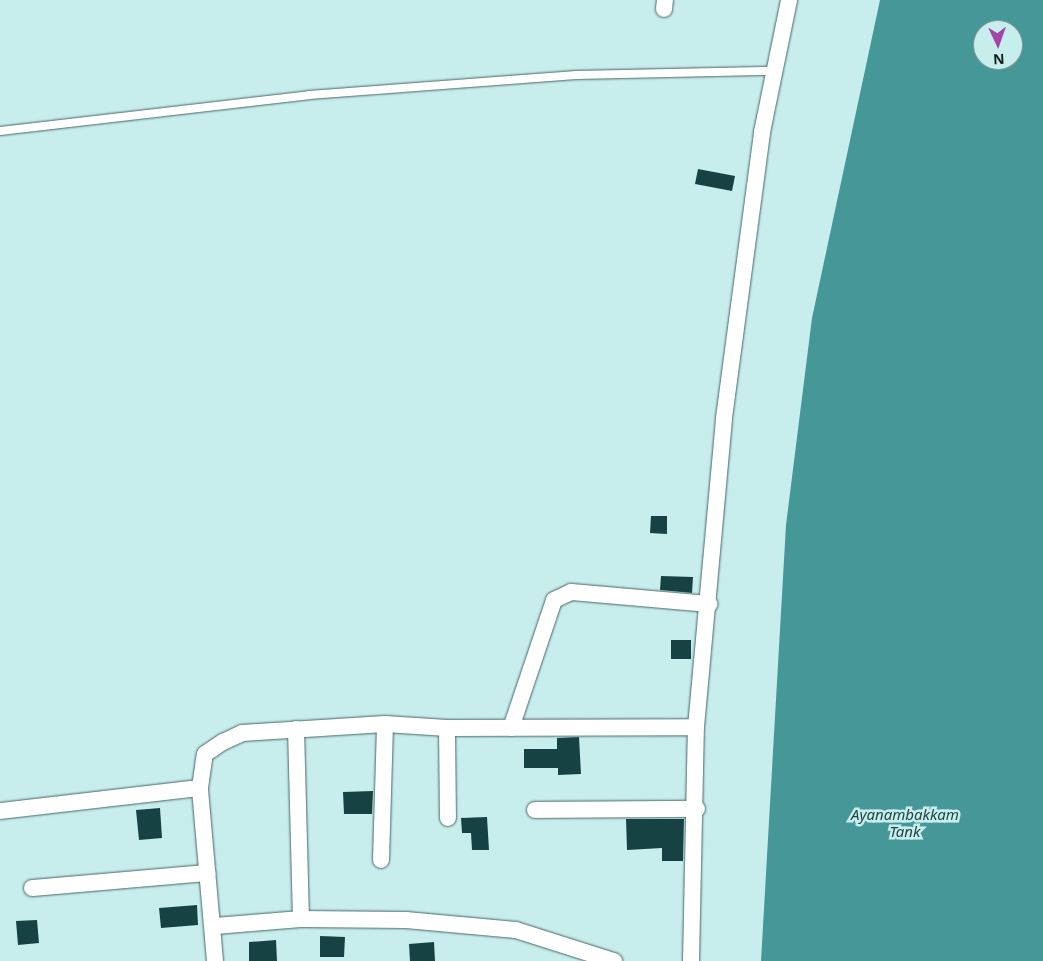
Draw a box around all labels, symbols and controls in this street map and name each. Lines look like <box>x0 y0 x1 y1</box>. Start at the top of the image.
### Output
north arrow <box>973 20 1023 70</box>
text: N <box>993 50 1005 69</box>
water label: Ayanambakkam Tank <box>851 805 959 840</box>

